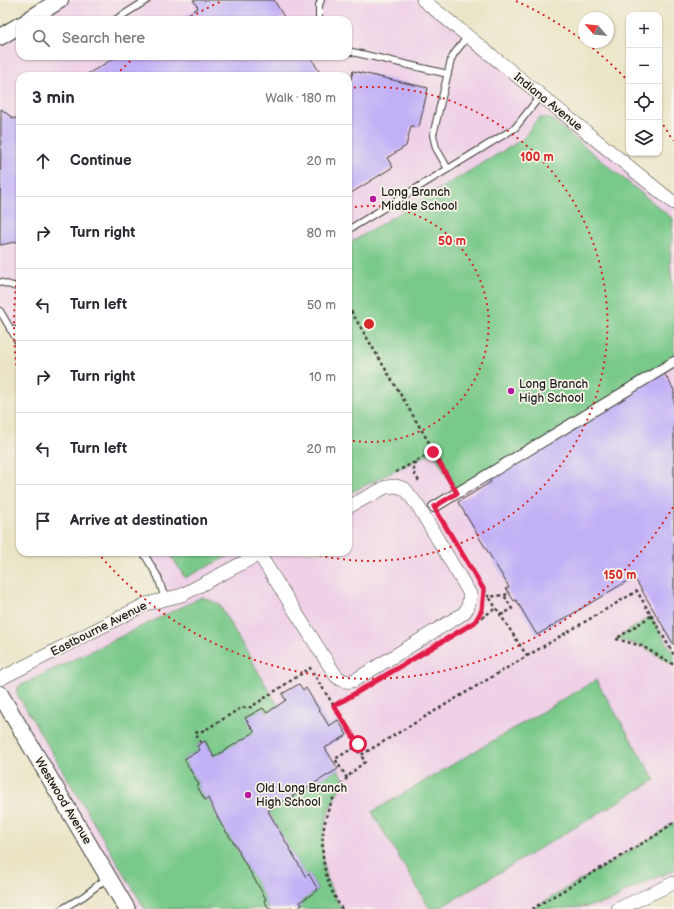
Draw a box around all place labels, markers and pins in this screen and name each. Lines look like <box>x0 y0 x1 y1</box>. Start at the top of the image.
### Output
place label: Long Branch Middle School <box>381 185 457 214</box>
marker: Long Branch Middle School <box>368 194 378 204</box>
centre of rings <box>362 317 376 331</box>
place label: Long Branch High School <box>519 377 589 406</box>
marker: Long Branch High School <box>506 386 516 396</box>
place label: Old Long Branch High School <box>256 781 347 810</box>
marker: Old Long Branch High School <box>243 790 253 800</box>

